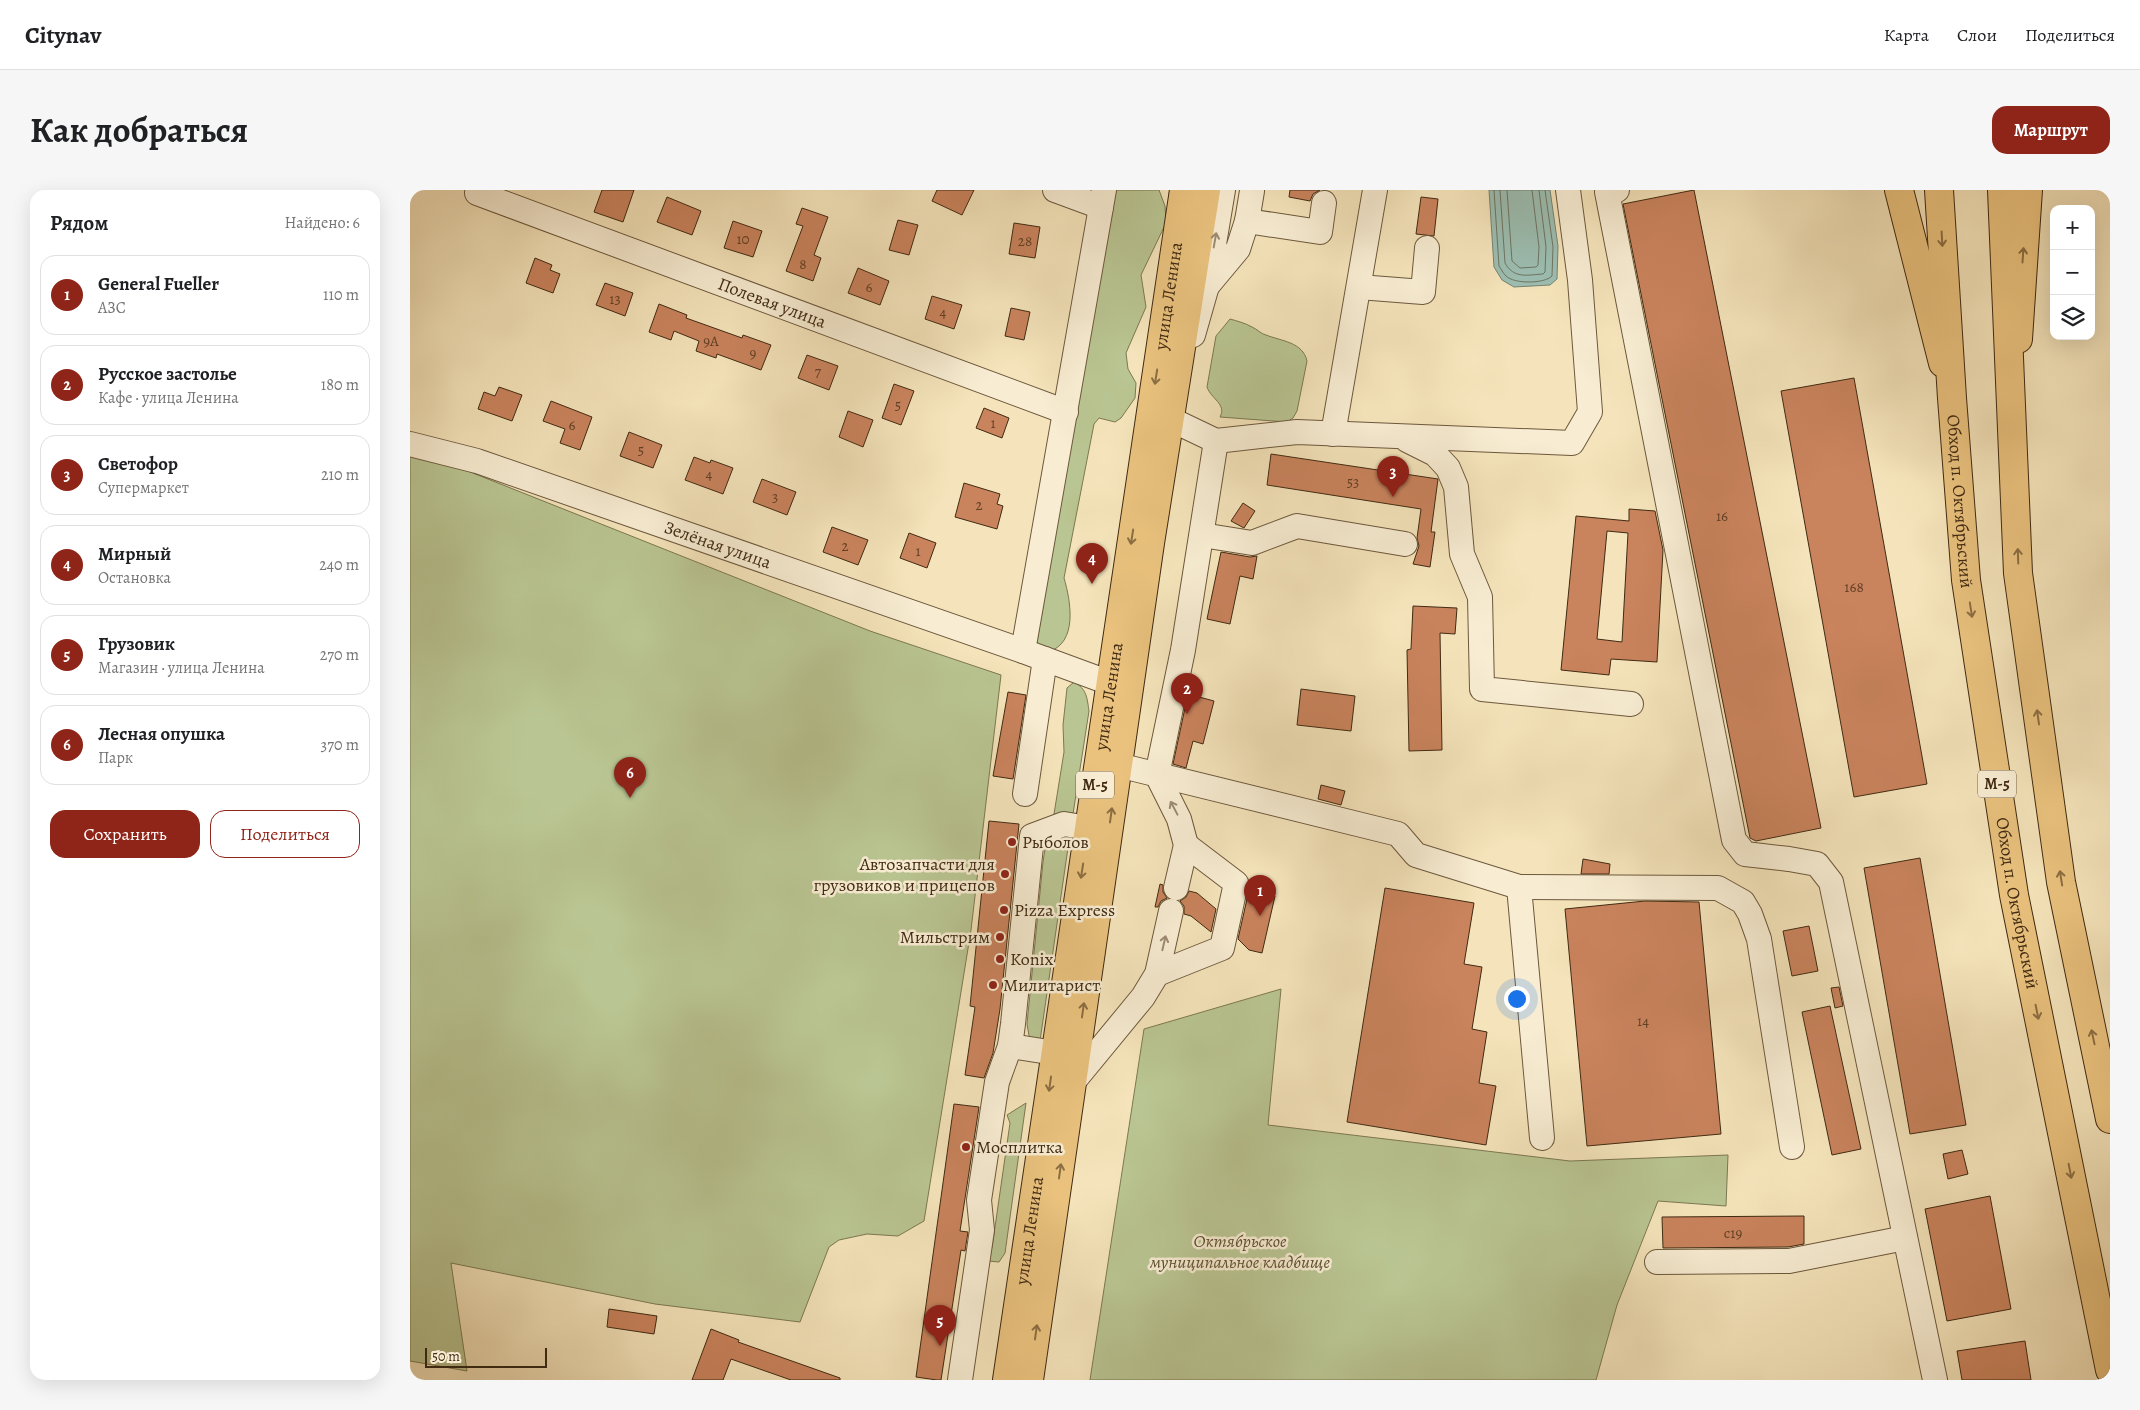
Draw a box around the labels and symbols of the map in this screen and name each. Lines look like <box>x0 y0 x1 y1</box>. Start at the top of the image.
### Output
house number: 10 <box>736 229 750 249</box>
one-way arrow <box>1938 230 1947 246</box>
house number: 28 <box>1018 231 1032 251</box>
one-way arrow <box>1210 233 1220 249</box>
street label: улица Ленина <box>1148 240 1188 353</box>
one-way arrow <box>2019 247 2028 263</box>
house number: 8 <box>799 254 807 274</box>
street label: Полевая улица <box>715 272 830 334</box>
house number: 6 <box>866 277 873 297</box>
house number: 13 <box>609 289 621 309</box>
house number: 4 <box>940 302 947 322</box>
house number: 9А <box>703 331 719 351</box>
house number: 9 <box>750 343 757 363</box>
house number: 7 <box>815 362 822 382</box>
one-way arrow <box>1151 368 1161 384</box>
house number: 5 <box>895 395 901 415</box>
house number: 1 <box>990 413 996 433</box>
street label: Обход п. Октябрьский <box>1941 414 1979 590</box>
house number: 6 <box>569 415 576 435</box>
house number: 5 <box>638 440 644 460</box>
pin: 3 <box>1377 456 1409 497</box>
house number: 4 <box>706 464 713 484</box>
house number: 53 <box>1347 472 1359 492</box>
house number: 3 <box>772 487 778 507</box>
house number: 2 <box>975 495 983 515</box>
house number: 16 <box>1716 506 1728 526</box>
street label: Зелёная улица <box>661 515 775 575</box>
one-way arrow <box>1127 529 1137 545</box>
house number: 2 <box>841 536 849 556</box>
house number: 1 <box>915 541 921 561</box>
pin: 4 <box>1076 543 1108 584</box>
one-way arrow <box>2013 548 2022 564</box>
house number: 168 <box>1844 577 1864 597</box>
one-way arrow <box>1966 602 1976 618</box>
street label: улица Ленина <box>1089 640 1129 753</box>
pin: 2 <box>1171 673 1203 714</box>
one-way arrow <box>2033 709 2043 725</box>
pin: 6 <box>614 757 646 798</box>
road number: М-5 <box>1978 770 2016 798</box>
road number: М-5 <box>1076 772 1114 798</box>
one-way arrow <box>1169 800 1179 815</box>
one-way arrow <box>1107 807 1117 823</box>
street label: Обход п. Октябрьский <box>1990 815 2045 991</box>
place label: Рыболов <box>1022 830 1089 854</box>
marker: Рыболов <box>1006 836 1018 848</box>
place label: Автозапчасти для грузовиков и прицепов <box>814 852 995 897</box>
one-way arrow <box>1076 863 1086 879</box>
marker: Автозапчасти для грузовиков и прицепов <box>999 868 1011 880</box>
one-way arrow <box>2055 870 2065 886</box>
pin: 1 <box>1244 875 1276 916</box>
place label: Pizza Express <box>1014 898 1115 922</box>
marker: Pizza Express <box>998 904 1010 916</box>
place label: Мильстрим <box>900 925 990 949</box>
marker: Мильстрим <box>994 931 1006 943</box>
one-way arrow <box>1160 935 1169 951</box>
place label: Konix <box>1010 947 1054 971</box>
marker: Konix <box>994 953 1006 965</box>
place label: Милитарист <box>1003 973 1100 997</box>
marker: Милитарист <box>987 979 999 991</box>
your location <box>1504 986 1530 1012</box>
one-way arrow <box>1078 1003 1088 1019</box>
one-way arrow <box>2033 1003 2043 1019</box>
house number: 14 <box>1637 1011 1649 1031</box>
one-way arrow <box>2088 1029 2097 1045</box>
one-way arrow <box>1045 1075 1055 1091</box>
place label: Мосплитка <box>976 1135 1063 1159</box>
marker: Мосплитка <box>960 1141 972 1153</box>
one-way arrow <box>1055 1163 1065 1179</box>
one-way arrow <box>2066 1163 2075 1179</box>
street label: улица Ленина <box>1009 1174 1049 1287</box>
house number: с19 <box>1724 1223 1742 1243</box>
park label: Октябрьское муниципальное кладбище <box>1149 1229 1330 1274</box>
pin: 5 <box>924 1305 956 1346</box>
one-way arrow <box>1031 1324 1041 1340</box>
scale bar <box>425 1345 548 1368</box>

